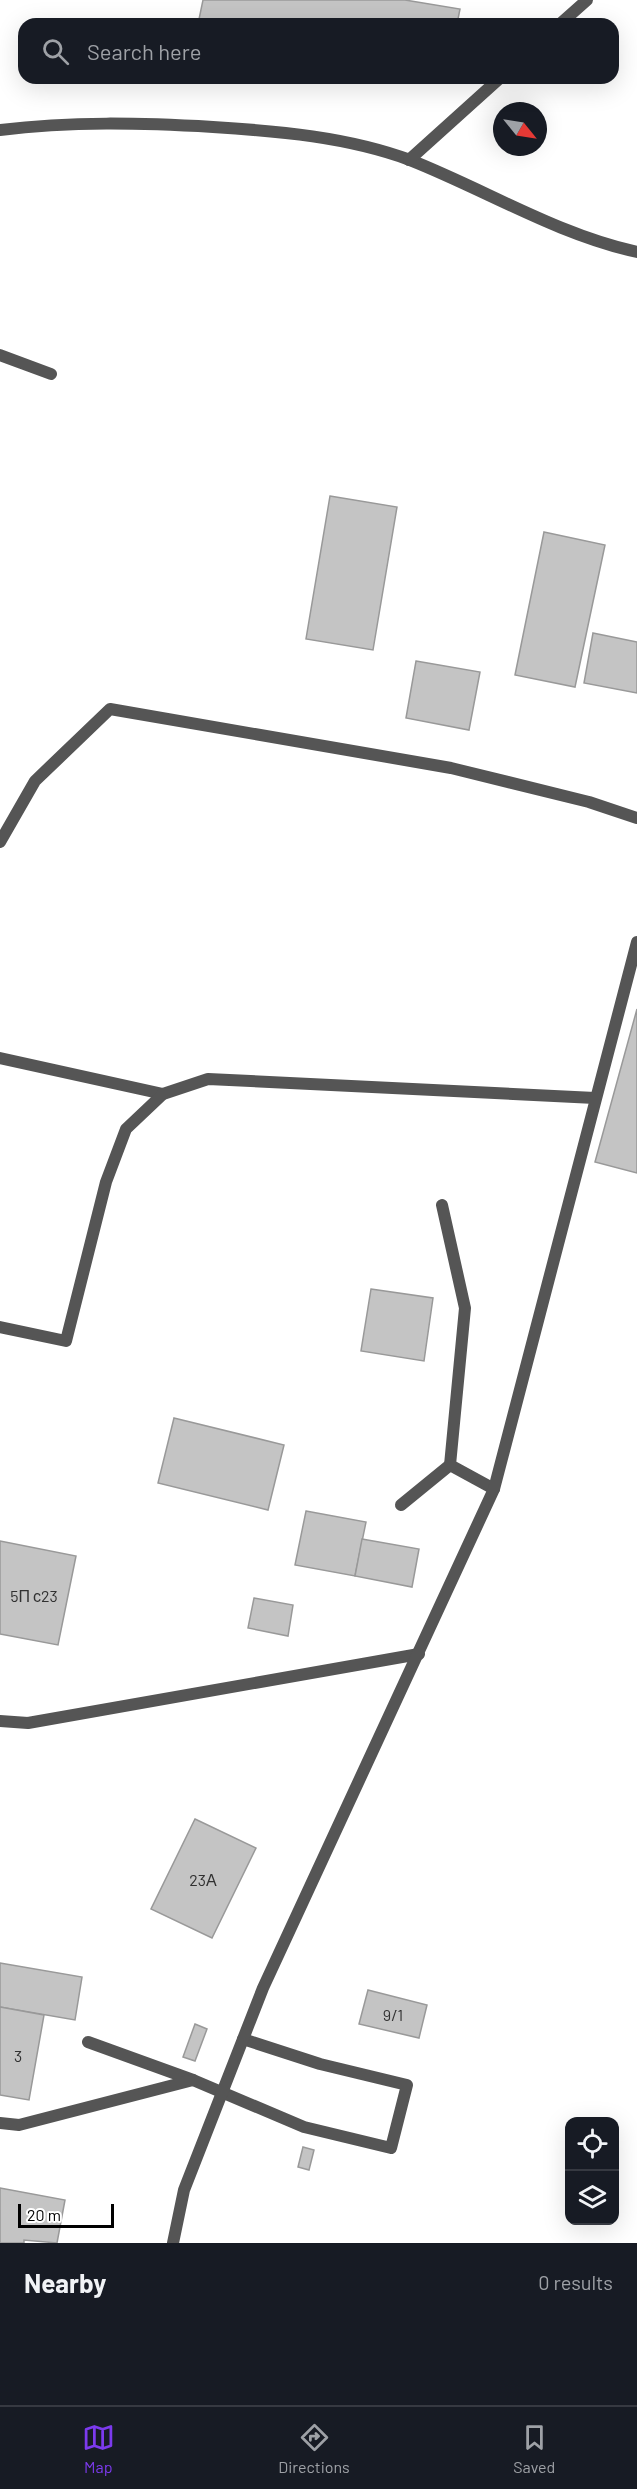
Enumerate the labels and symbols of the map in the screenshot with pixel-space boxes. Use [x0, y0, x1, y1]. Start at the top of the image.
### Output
north arrow [493, 102, 547, 156]
house number: 5П с23 [10, 1586, 58, 1605]
house number: 23А [189, 1870, 217, 1889]
house number: 9/1 [383, 2005, 403, 2024]
house number: 3 [14, 2046, 22, 2065]
scale bar [18, 2201, 114, 2228]

